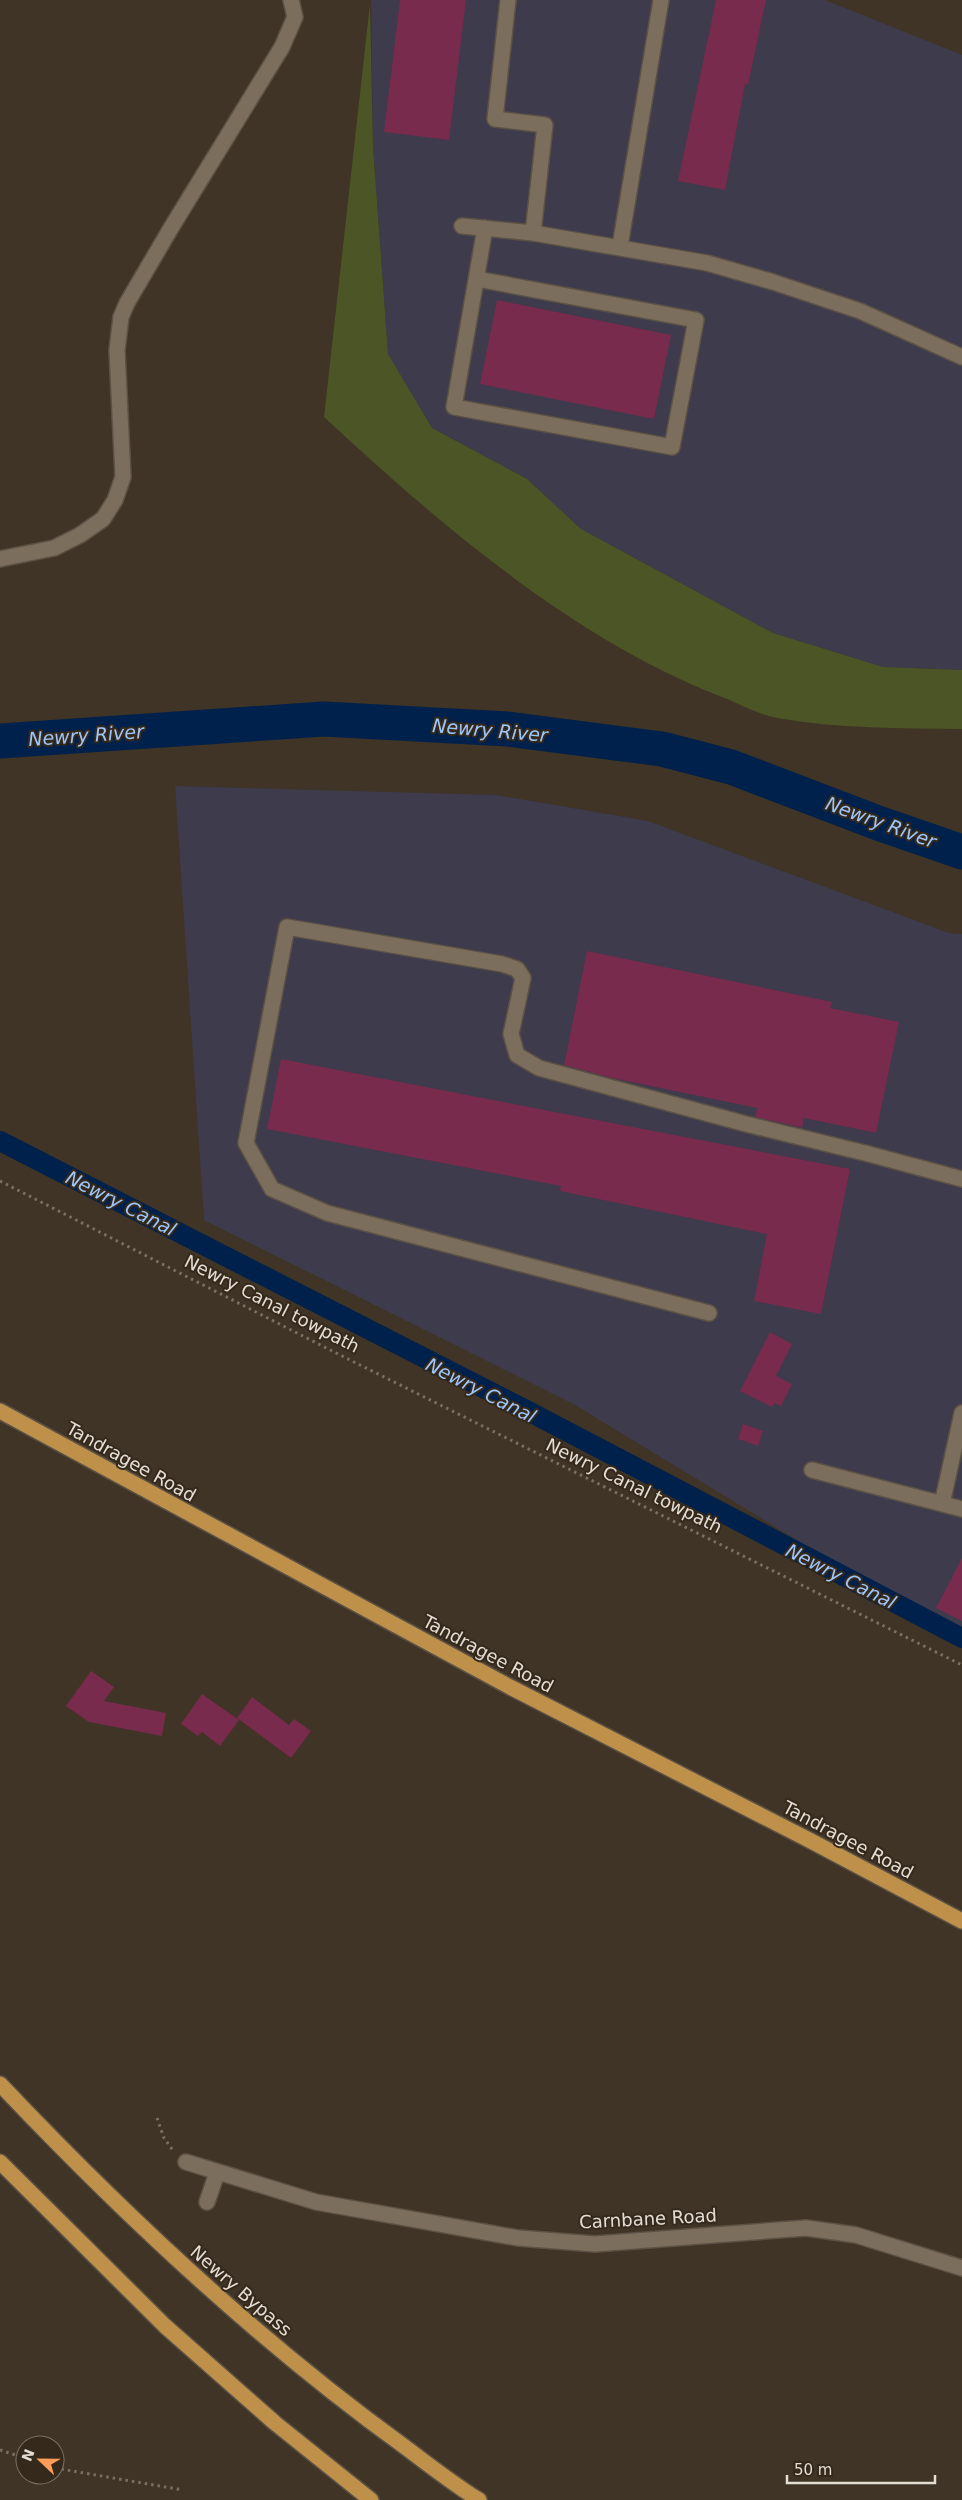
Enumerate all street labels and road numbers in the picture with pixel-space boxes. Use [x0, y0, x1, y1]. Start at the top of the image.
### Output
street label: Newry Canal towpath [181, 1250, 363, 1357]
street label: Tandragee Road [62, 1417, 200, 1506]
street label: Newry Canal towpath [543, 1434, 726, 1537]
street label: Tandragee Road [419, 1610, 557, 1697]
street label: Tandragee Road [779, 1796, 917, 1883]
street label: Carnbane Road [579, 2204, 717, 2233]
street label: Newry Bypass [186, 2241, 296, 2340]

